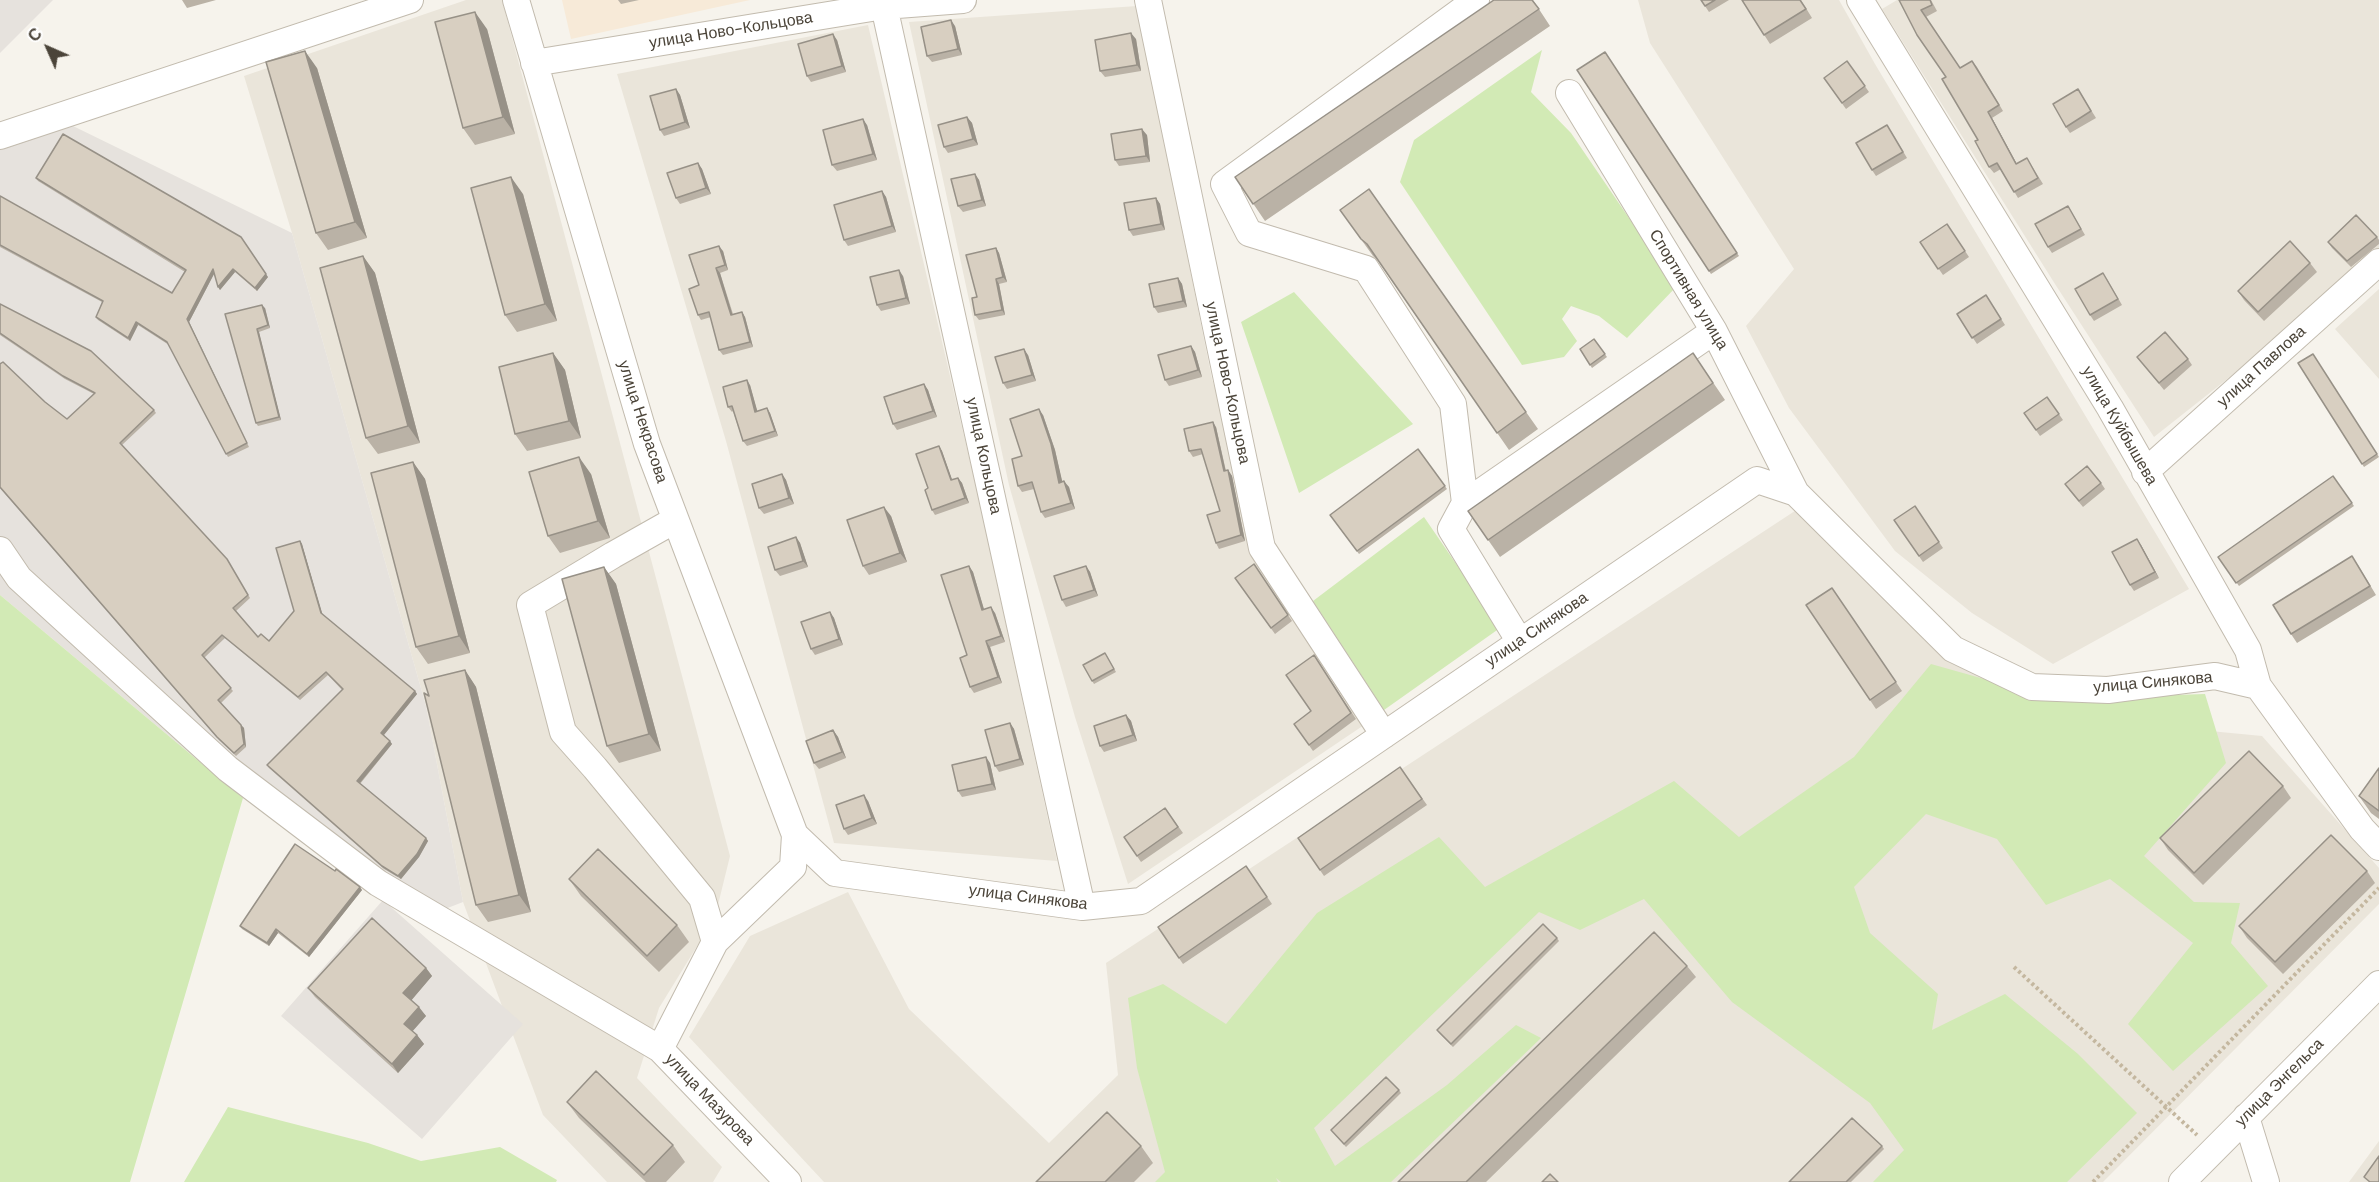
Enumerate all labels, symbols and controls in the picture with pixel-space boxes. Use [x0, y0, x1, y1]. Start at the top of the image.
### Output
street label: улица Ново-Кольцова [648, 9, 814, 53]
north arrow [18, 18, 78, 78]
text: С [23, 23, 46, 46]
street label: Спортивная улица [1644, 226, 1732, 354]
street label: улица Ново-Кольцова [1200, 300, 1254, 466]
street label: улица Павлова [2214, 322, 2310, 412]
street label: улица Некрасова [613, 358, 671, 486]
street label: улица Куйбышева [2077, 363, 2161, 489]
street label: улица Кольцова [961, 396, 1005, 516]
street label: улица Синякова [1482, 589, 1592, 671]
street label: улица Синякова [2093, 668, 2213, 698]
street label: улица Синякова [968, 881, 1088, 915]
street label: улица Энгельса [2232, 1035, 2328, 1131]
street label: улица Мазурова [660, 1050, 758, 1150]

